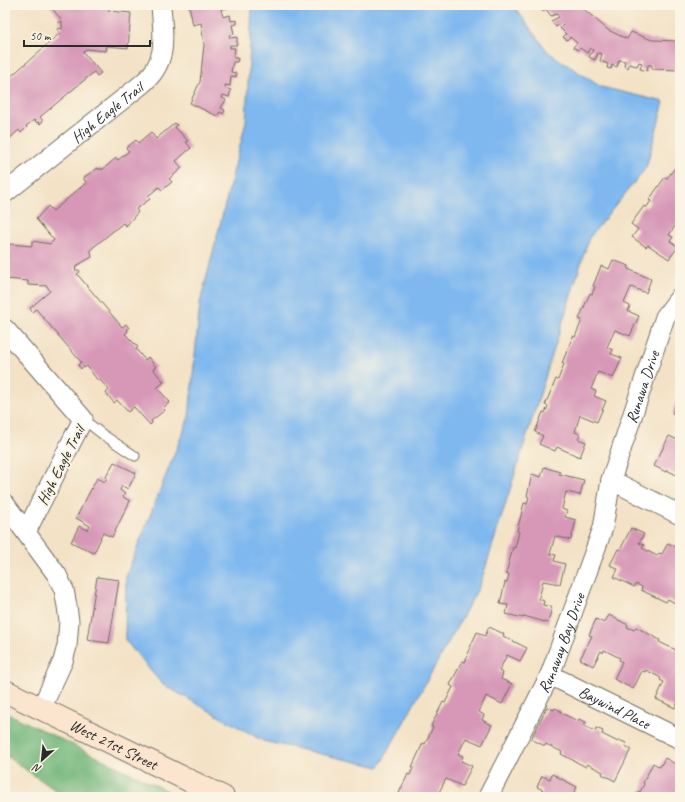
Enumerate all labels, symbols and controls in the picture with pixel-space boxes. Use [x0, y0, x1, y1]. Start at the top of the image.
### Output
scale bar [24, 22, 150, 48]
text: 50 m [30, 28, 52, 44]
street label: High Eagle Trail [67, 76, 150, 148]
street label: Runawa Drive [622, 347, 665, 426]
street label: High Eagle Trail [32, 420, 91, 508]
street label: Runaway Bay Drive [534, 589, 590, 696]
street label: Baywind Place [575, 682, 655, 734]
street label: West 21st Street [66, 715, 162, 775]
north arrow [22, 740, 62, 780]
text: N [29, 760, 44, 777]

